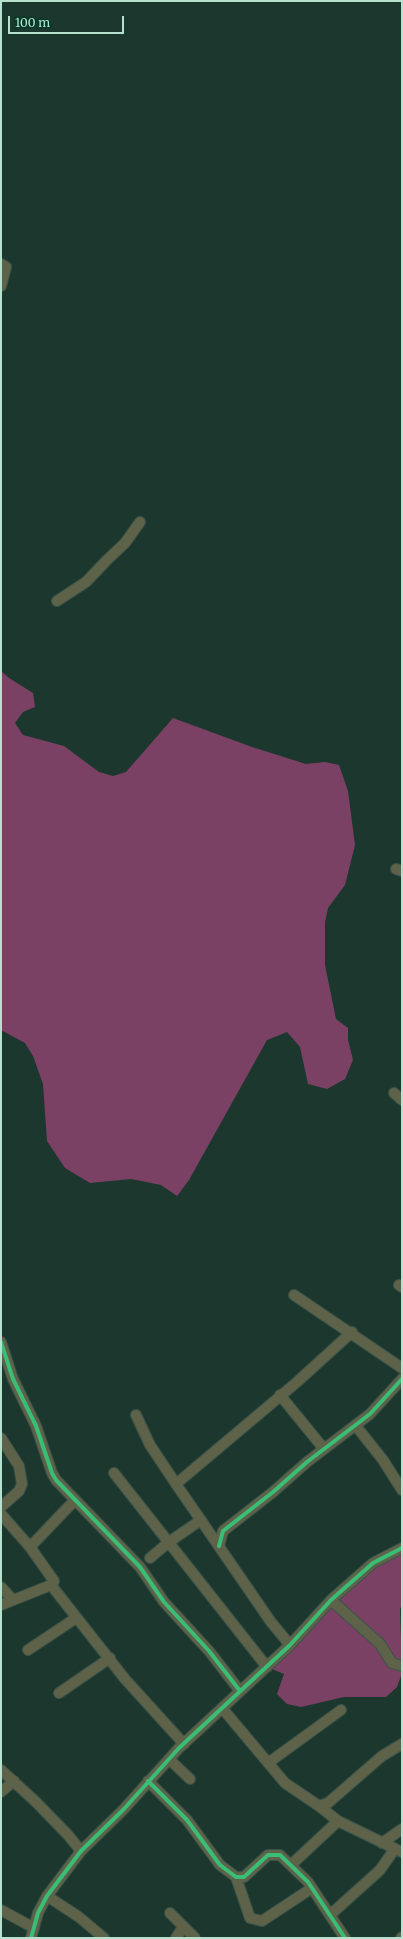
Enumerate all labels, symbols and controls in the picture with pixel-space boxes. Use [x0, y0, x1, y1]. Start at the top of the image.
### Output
scale bar [10, 8, 126, 34]
text: 100 m [15, 15, 50, 30]

